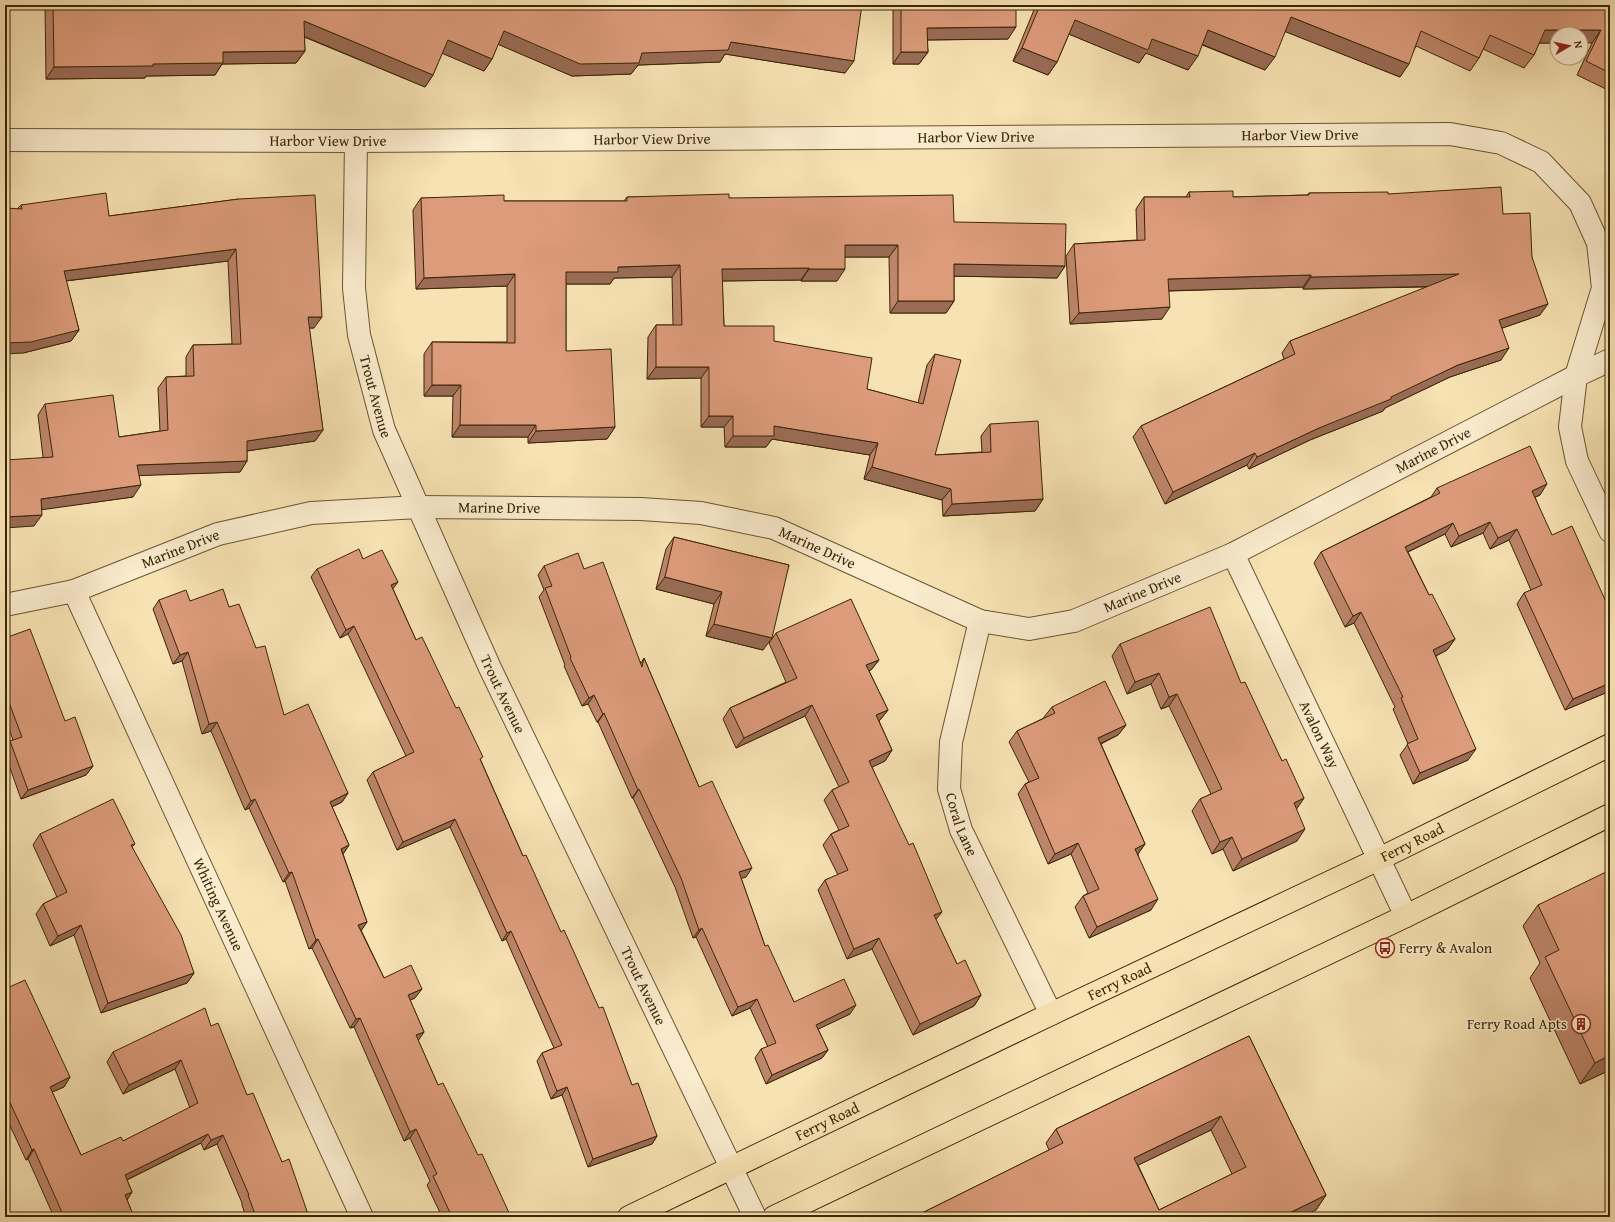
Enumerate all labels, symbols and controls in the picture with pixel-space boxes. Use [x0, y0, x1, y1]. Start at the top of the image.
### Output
north arrow [1549, 26, 1589, 66]
text: N [1570, 40, 1587, 50]
street label: Harbor View Drive [1241, 124, 1359, 145]
street label: Harbor View Drive [917, 126, 1035, 147]
street label: Harbor View Drive [593, 128, 711, 149]
street label: Harbor View Drive [270, 130, 387, 151]
street label: Trout Avenue [355, 353, 397, 441]
street label: Marine Drive [1392, 421, 1474, 478]
street label: Marine Drive [458, 496, 540, 518]
street label: Marine Drive [776, 521, 859, 574]
street label: Marine Drive [138, 523, 222, 573]
street label: Marine Drive [1100, 566, 1184, 617]
street label: Trout Avenue [475, 651, 531, 737]
street label: Avalon Way [1294, 697, 1345, 772]
street label: Coral Lane [941, 790, 983, 860]
street label: Ferry Road [1377, 818, 1447, 867]
street label: Whiting Avenue [188, 854, 249, 954]
bus stop icon: Ferry & Avalon [1374, 937, 1396, 959]
place label: Ferry & Avalon [1399, 937, 1493, 958]
street label: Trout Avenue [616, 943, 672, 1028]
street label: Ferry Road [1084, 957, 1155, 1005]
place label: Ferry Road Apts [1467, 1013, 1567, 1034]
building icon: Ferry Road Apts [1570, 1013, 1592, 1035]
street label: Ferry Road [792, 1097, 862, 1145]

